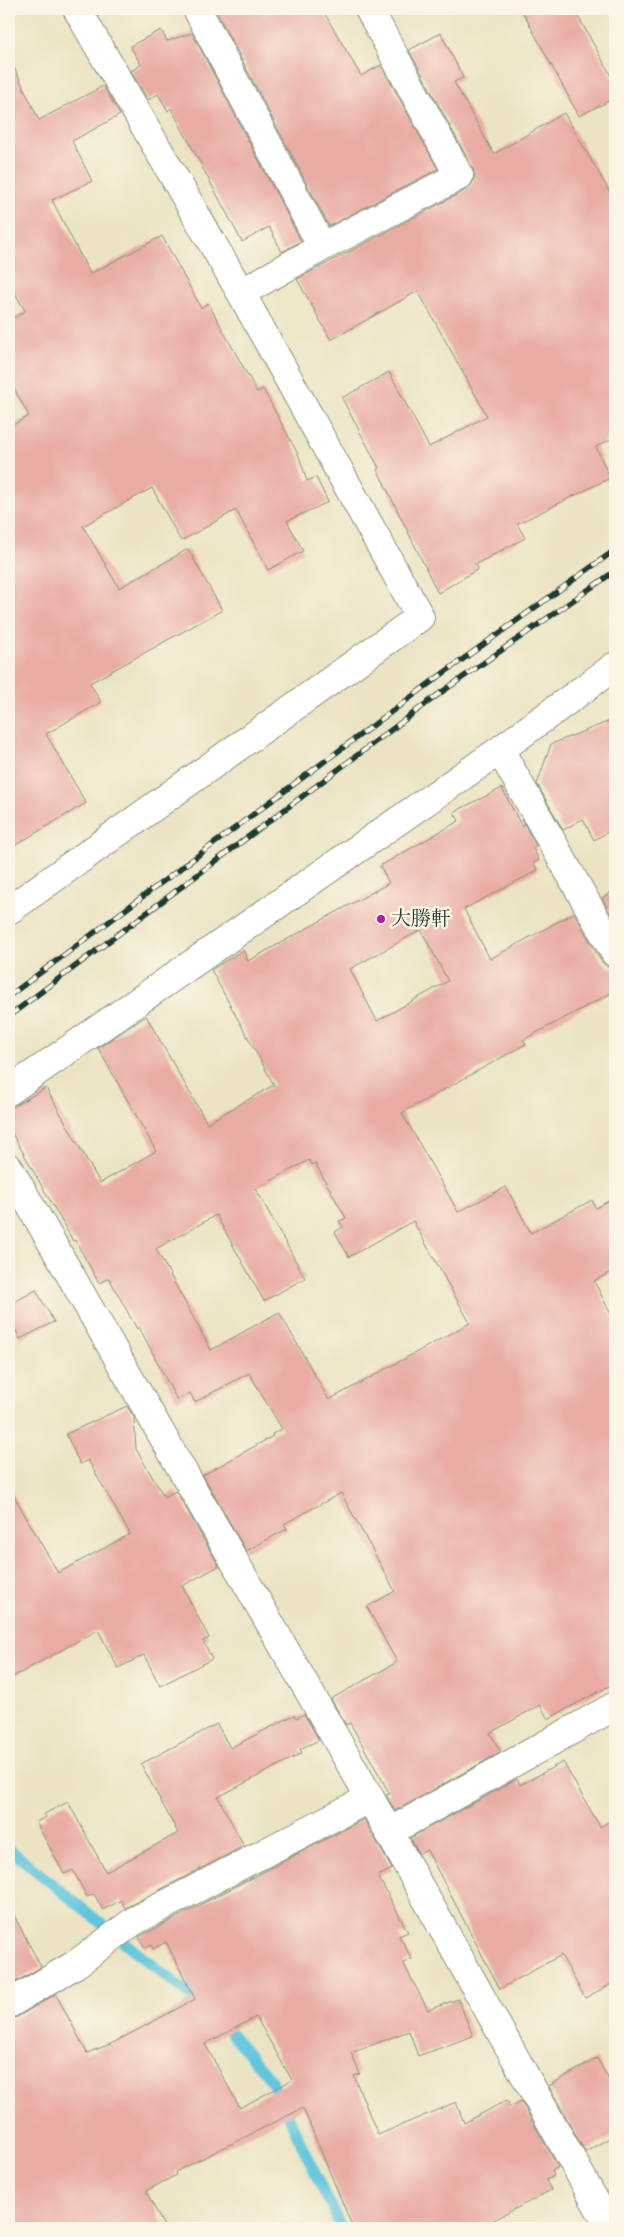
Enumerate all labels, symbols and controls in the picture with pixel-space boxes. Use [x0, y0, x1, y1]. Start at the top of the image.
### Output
place label: 大勝軒 [391, 907, 451, 932]
marker: 大勝軒 [375, 913, 387, 925]

